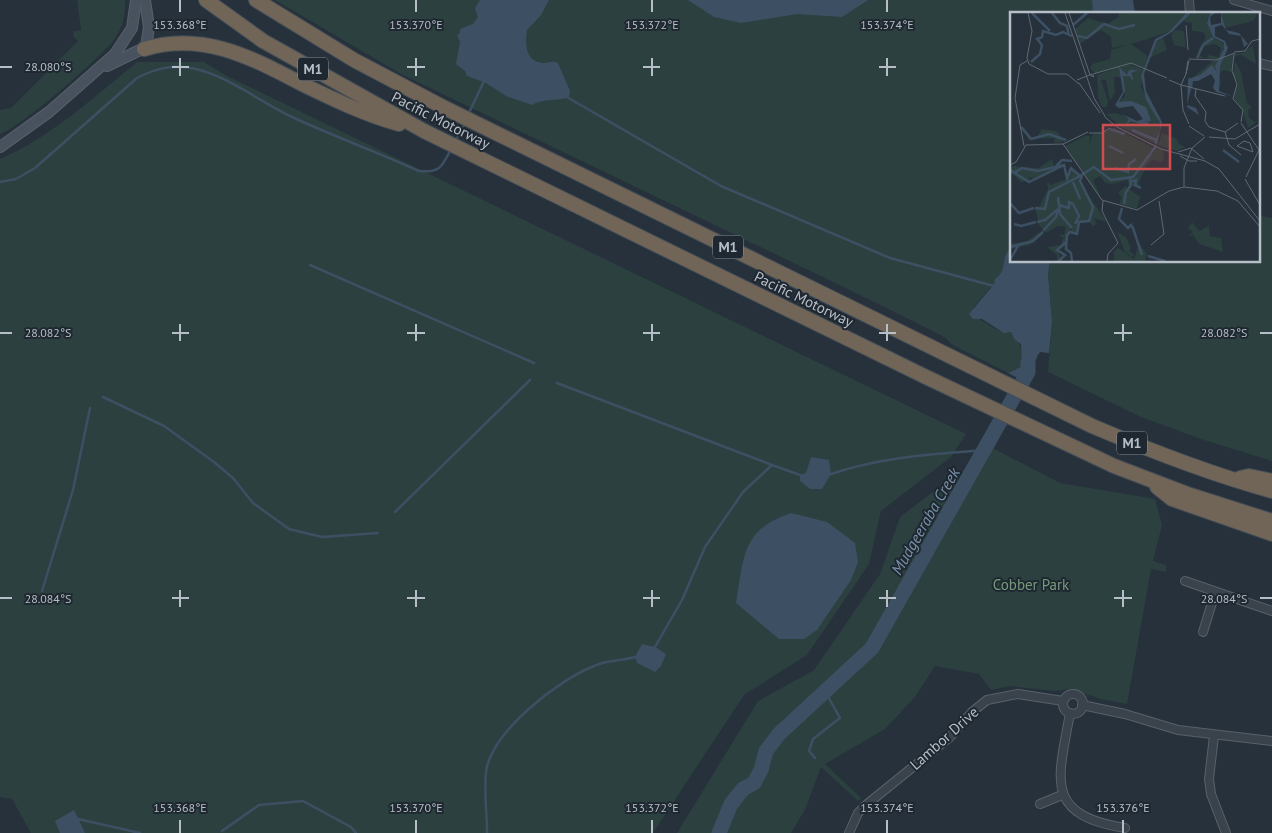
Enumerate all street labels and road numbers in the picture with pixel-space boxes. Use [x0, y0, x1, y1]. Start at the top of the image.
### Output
road number: M1 [298, 58, 328, 80]
street label: Pacific Motorway [389, 87, 493, 153]
road number: M1 [713, 236, 743, 258]
street label: Pacific Motorway [751, 267, 857, 331]
road number: M1 [1117, 432, 1147, 454]
street label: Lambor Drive [906, 702, 982, 774]

